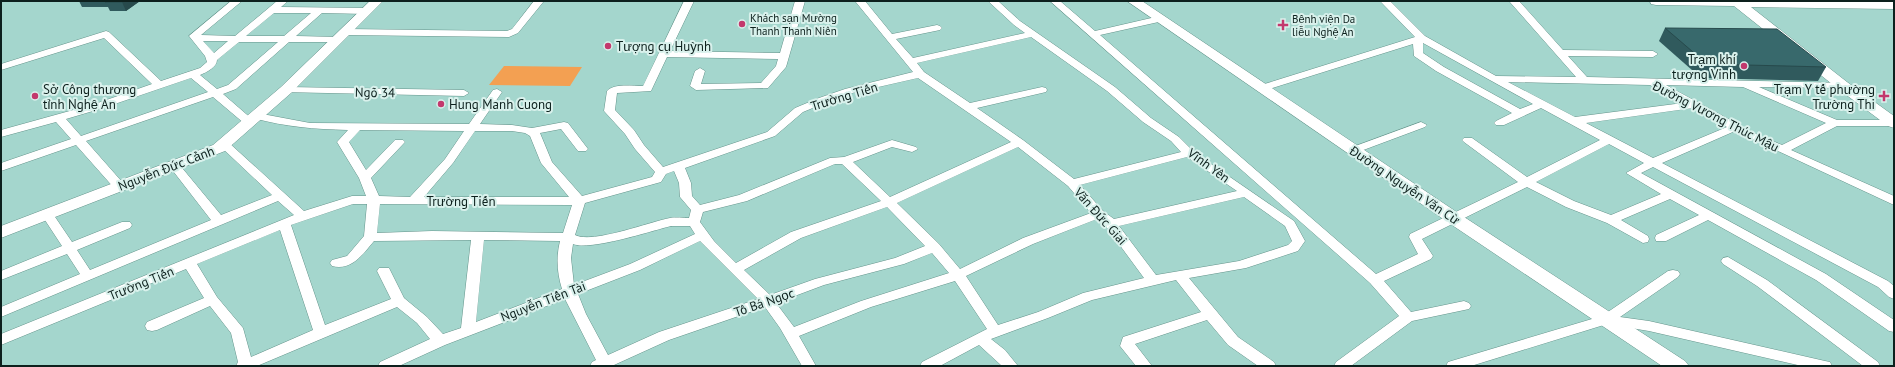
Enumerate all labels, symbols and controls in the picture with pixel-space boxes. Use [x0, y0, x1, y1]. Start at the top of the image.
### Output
place label: Khách sạn Mường Thanh Thanh Niên [750, 11, 837, 38]
place label: Bệnh viện Da liễu Nghệ An [1292, 12, 1355, 39]
marker: Khách sạn Mường Thanh Thanh Niên [737, 19, 747, 29]
marker: Bệnh viện Da liễu Nghệ An [1277, 19, 1289, 31]
place label: Tượng cụ Huỳnh [616, 38, 711, 55]
marker: Tượng cụ Huỳnh [603, 41, 613, 51]
place label: Trạm khí tượng Vinh [1672, 51, 1737, 83]
marker: Trạm khí tượng Vinh [1739, 61, 1749, 71]
street label: Đường Vương Thúc Mậu [1649, 77, 1782, 156]
street label: Trường Tiến [809, 78, 880, 115]
place label: Sở Công thương tỉnh Nghệ An [43, 81, 136, 113]
place label: Trạm Y tế phường Trường Thi [1774, 81, 1875, 113]
street label: Ngõ 34 [355, 84, 395, 101]
marker: Trạm Y tế phường Trường Thi [1878, 90, 1890, 102]
marker: Sở Công thương tỉnh Nghệ An [30, 91, 40, 101]
place label: Hung Manh Cuong [449, 96, 552, 113]
marker: Hung Manh Cuong [436, 99, 446, 109]
street label: Nguyễn Đức Cảnh [116, 142, 217, 195]
street label: Đường Nguyễn Văn Cừ [1345, 142, 1463, 229]
street label: Vĩnh Yên [1183, 144, 1233, 186]
street label: Văn Đức Giai [1070, 183, 1131, 249]
street label: Trường Tiến [426, 193, 496, 210]
street label: Trường Tiến [106, 263, 176, 304]
street label: Nguyễn Tiến Tài [498, 277, 588, 326]
street label: Tô Bá Ngọc [732, 284, 797, 321]

